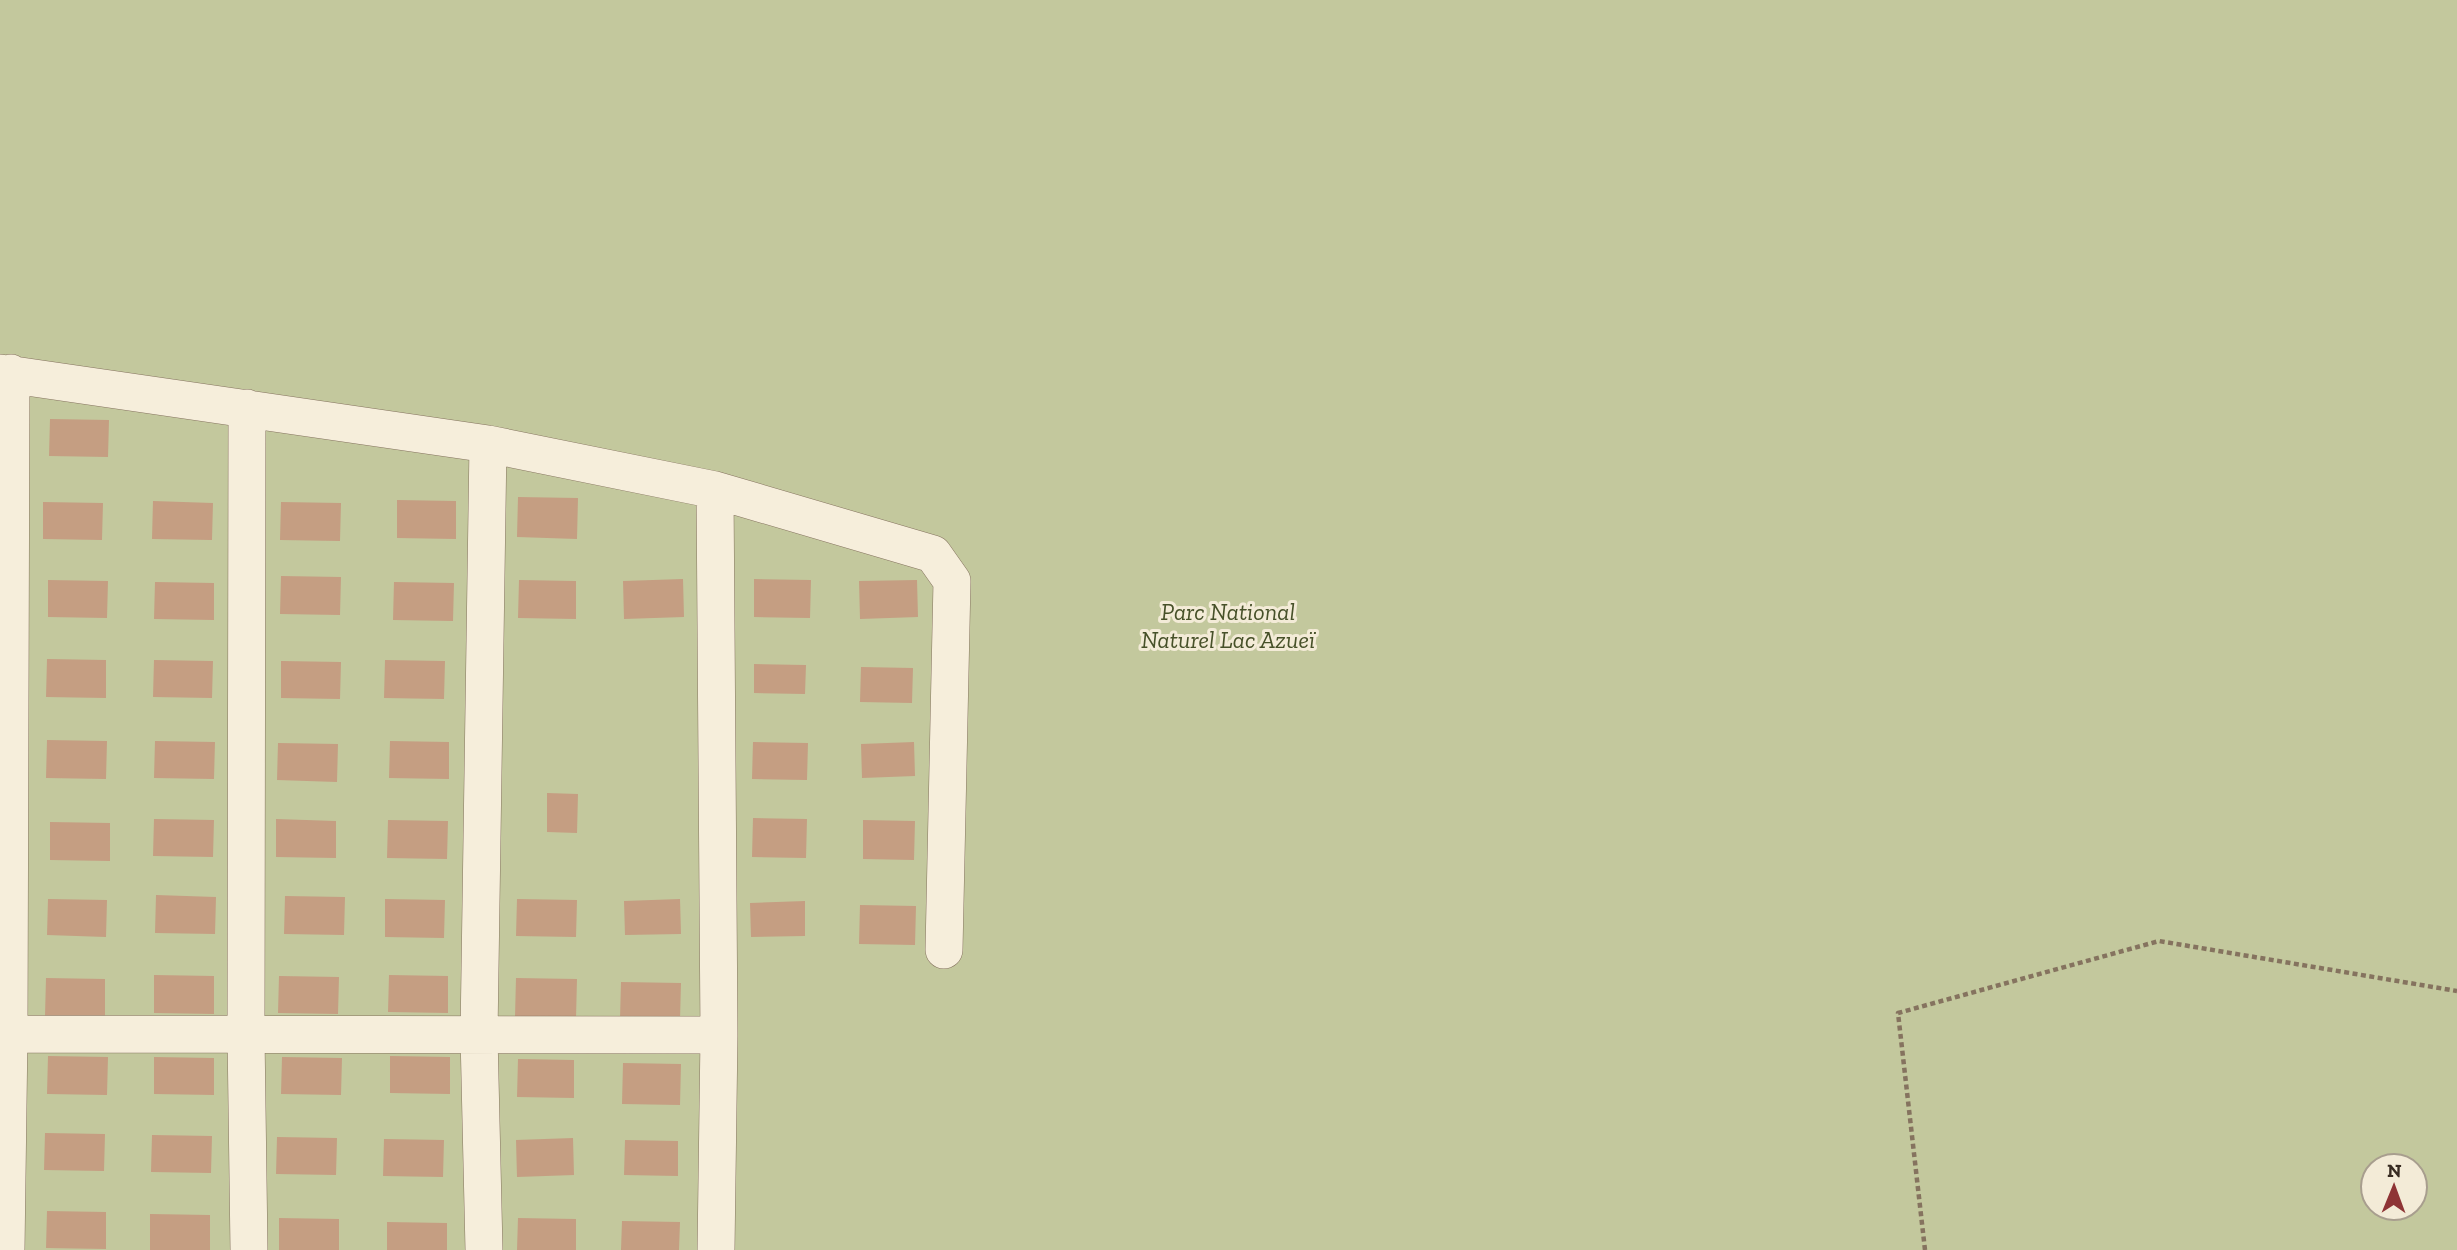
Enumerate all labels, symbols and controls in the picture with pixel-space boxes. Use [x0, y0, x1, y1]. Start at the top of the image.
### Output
park label: Parc National Naturel Lac Azueï [1141, 597, 1316, 654]
north arrow [2359, 1152, 2429, 1222]
text: N [2387, 1159, 2402, 1182]

